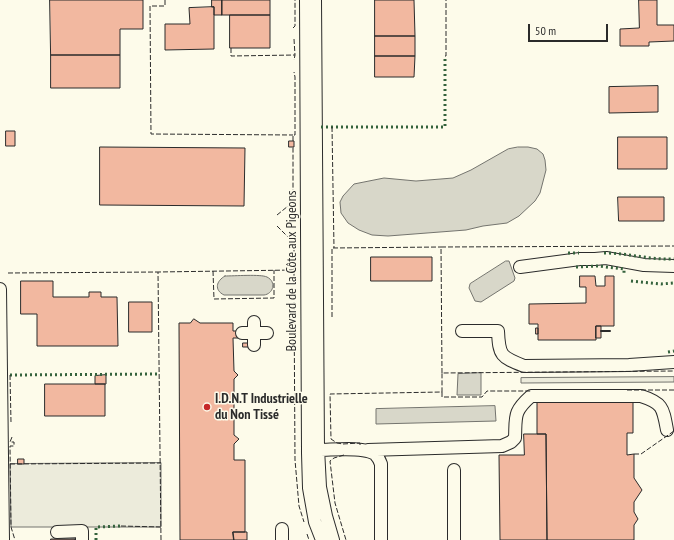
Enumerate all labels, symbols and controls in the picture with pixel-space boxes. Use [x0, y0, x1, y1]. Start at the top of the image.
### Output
scale bar [530, 16, 610, 42]
text: 50 m [535, 23, 556, 38]
street label: Boulevard de la Côte aux Pigeons [284, 190, 300, 352]
place label: I.D.N.T Industrielle du Non Tissé [215, 391, 308, 424]
marker: I.D.N.T Industrielle du Non Tissé [202, 402, 212, 412]

